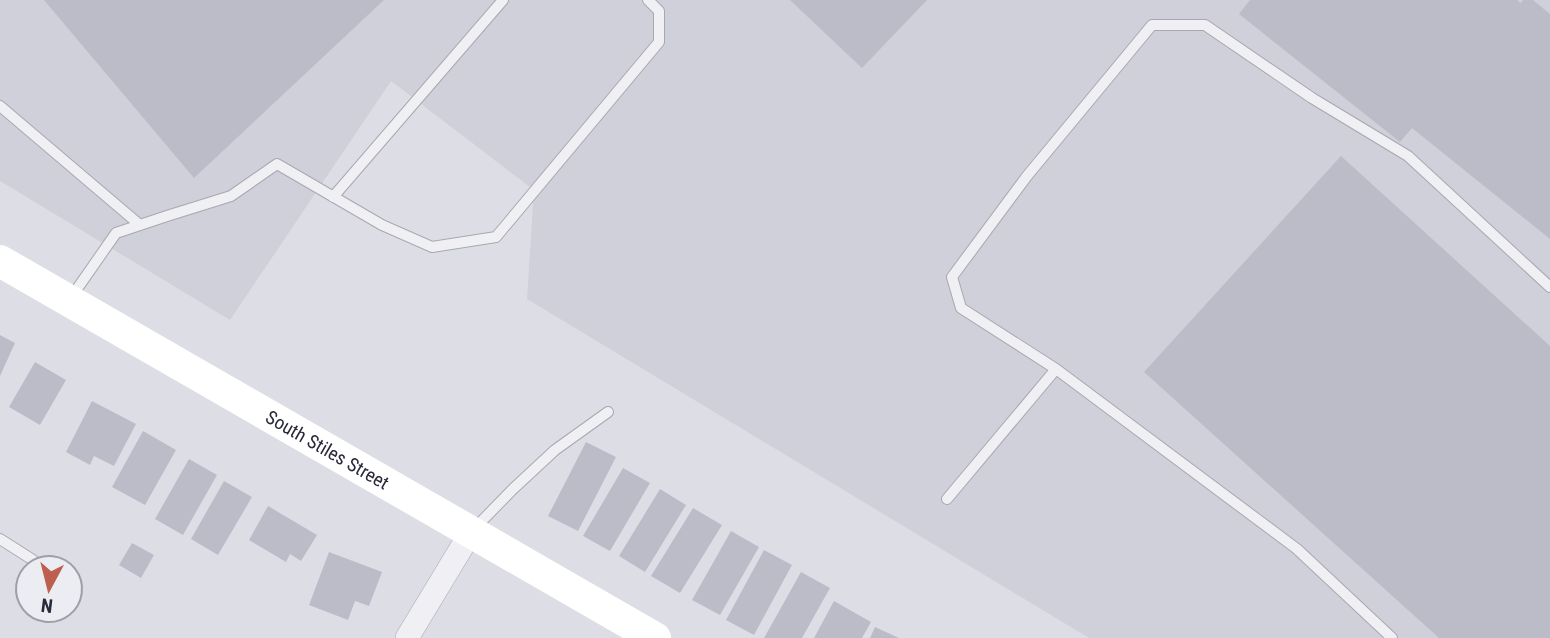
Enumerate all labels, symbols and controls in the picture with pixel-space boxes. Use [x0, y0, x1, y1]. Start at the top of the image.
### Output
street label: South Stiles Street [262, 405, 393, 494]
north arrow [14, 554, 84, 624]
text: N [40, 593, 54, 618]

